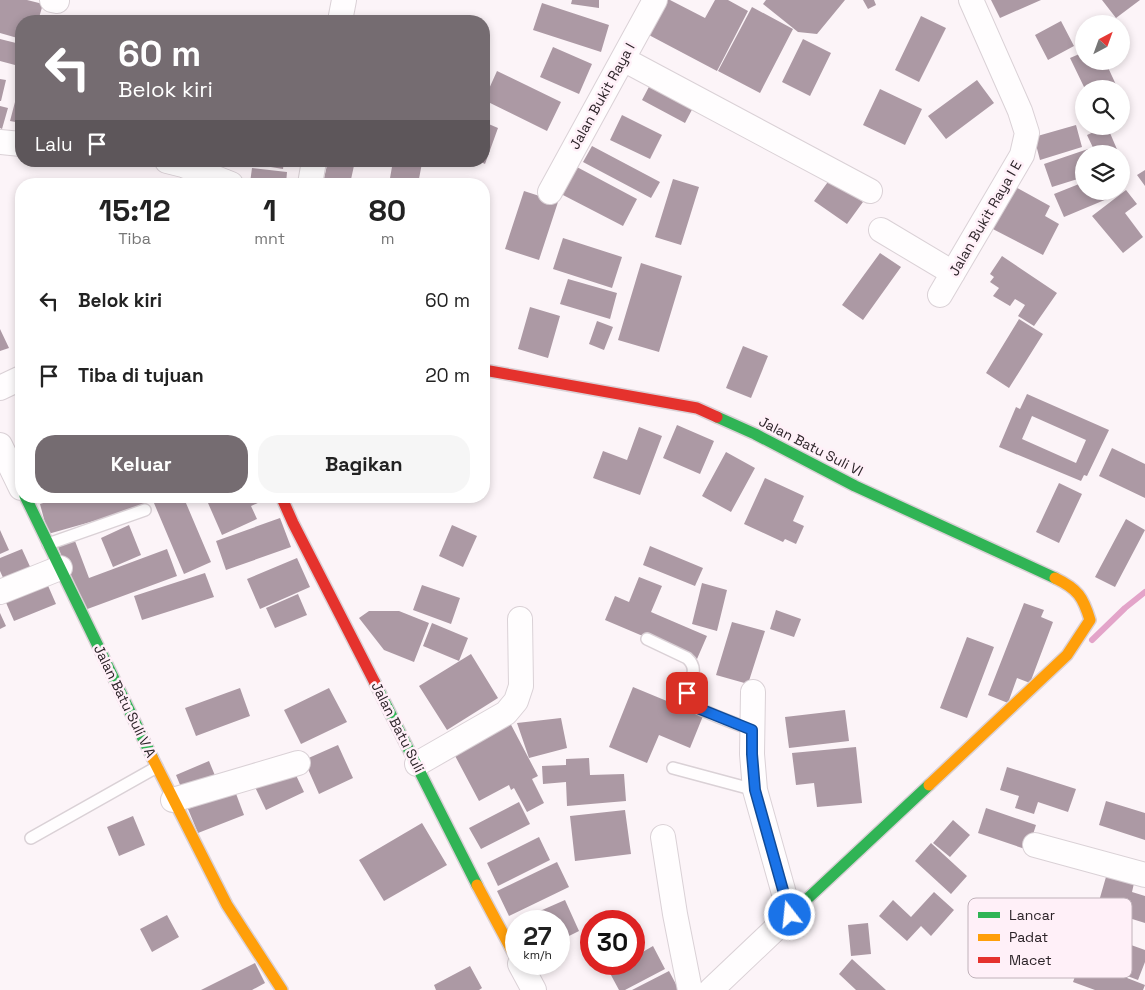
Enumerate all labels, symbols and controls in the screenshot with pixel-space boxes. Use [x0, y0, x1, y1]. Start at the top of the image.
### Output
north arrow [1075, 15, 1130, 70]
map controls [1075, 15, 1130, 200]
text: 60 m [118, 32, 201, 76]
icon: left [35, 35, 100, 100]
street label: Jalan Bukit Raya I [565, 40, 639, 152]
text: Belok kiri [118, 75, 213, 103]
button: search [1075, 80, 1130, 135]
icon: arrive [83, 130, 111, 158]
text: Lalu [35, 132, 73, 157]
button: layers [1075, 145, 1130, 200]
street label: Jalan Bukit Raya I E [945, 157, 1025, 279]
text: 15:12 [99, 191, 171, 230]
text: 1 [263, 191, 277, 230]
text: 80 [369, 191, 406, 230]
text: Tiba [118, 228, 151, 249]
text: mnt [254, 228, 285, 249]
text: m [381, 228, 394, 249]
icon: left [35, 287, 63, 315]
text: Belok kiri [78, 288, 162, 313]
text: 60 m [425, 288, 470, 313]
icon: arrive [35, 362, 63, 390]
text: Tiba di tujuan [78, 363, 204, 388]
text: 20 m [425, 363, 470, 388]
street label: Jalan Batu Suli VI [756, 412, 866, 480]
button: Keluar [35, 435, 248, 493]
button: Bagikan [258, 435, 470, 493]
street label: Jalan Batu Suli V A [90, 642, 160, 760]
pin [666, 672, 708, 714]
street label: Jalan Batu Suli [367, 679, 429, 775]
icon: arrive [673, 679, 701, 707]
position arrow [763, 888, 815, 940]
legend [968, 898, 1132, 978]
text: Lancar [1009, 906, 1055, 924]
speed limit sign: 30 [580, 910, 645, 975]
text: 27 [523, 920, 552, 952]
text: Padat [1009, 928, 1048, 946]
text: km/h [523, 947, 552, 963]
text: Macet [1009, 951, 1052, 969]

